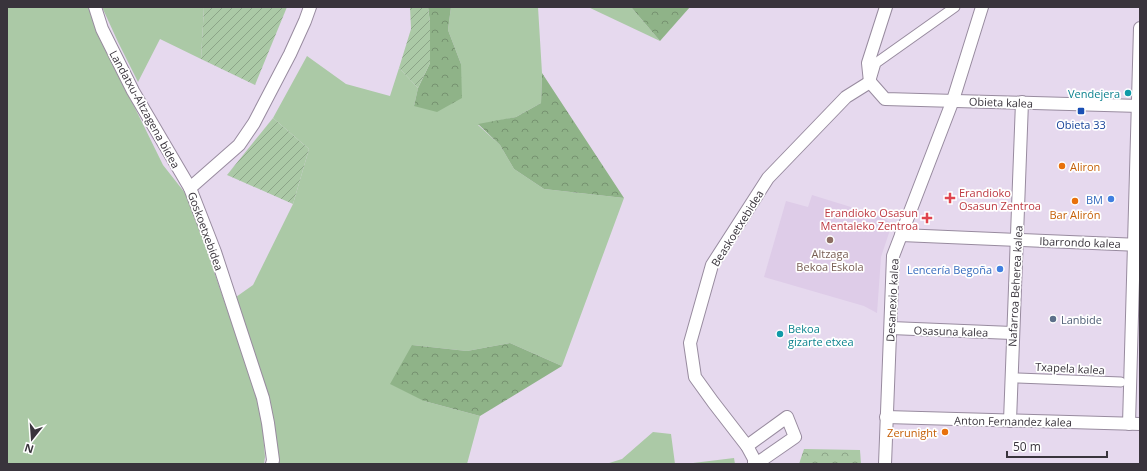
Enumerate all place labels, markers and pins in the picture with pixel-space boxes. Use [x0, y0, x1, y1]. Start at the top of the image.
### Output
place label: Vendejera [1068, 86, 1120, 101]
marker: Vendejera [1123, 88, 1133, 98]
marker: Obieta 33 [1076, 106, 1086, 116]
place label: Obieta 33 [1056, 117, 1106, 132]
place label: Aliron [1070, 159, 1100, 174]
marker: Aliron [1057, 161, 1067, 171]
place label: Erandioko Osasun Zentroa [959, 185, 1041, 213]
marker: Erandioko Osasun Zentroa [944, 192, 956, 204]
place label: BM [1086, 192, 1103, 207]
marker: BM [1106, 194, 1116, 204]
marker: Bar Alirón [1070, 196, 1080, 206]
place label: Erandioko Osasun Mentaleko Zentroa [821, 205, 918, 233]
place label: Bar Alirón [1050, 207, 1100, 222]
marker: Erandioko Osasun Mentaleko Zentroa [921, 212, 933, 224]
marker: Altzaga Bekoa Eskola [825, 235, 835, 245]
place label: Altzaga Bekoa Eskola [796, 246, 864, 274]
place label: Lencería Begoña [907, 262, 992, 277]
marker: Lencería Begoña [995, 264, 1005, 274]
place label: Lanbide [1061, 312, 1102, 327]
marker: Lanbide [1048, 314, 1058, 324]
place label: Bekoa gizarte etxea [788, 321, 854, 349]
marker: Bekoa gizarte etxea [775, 329, 785, 339]
place label: Zerunight [887, 425, 937, 440]
marker: Zerunight [940, 427, 950, 437]

